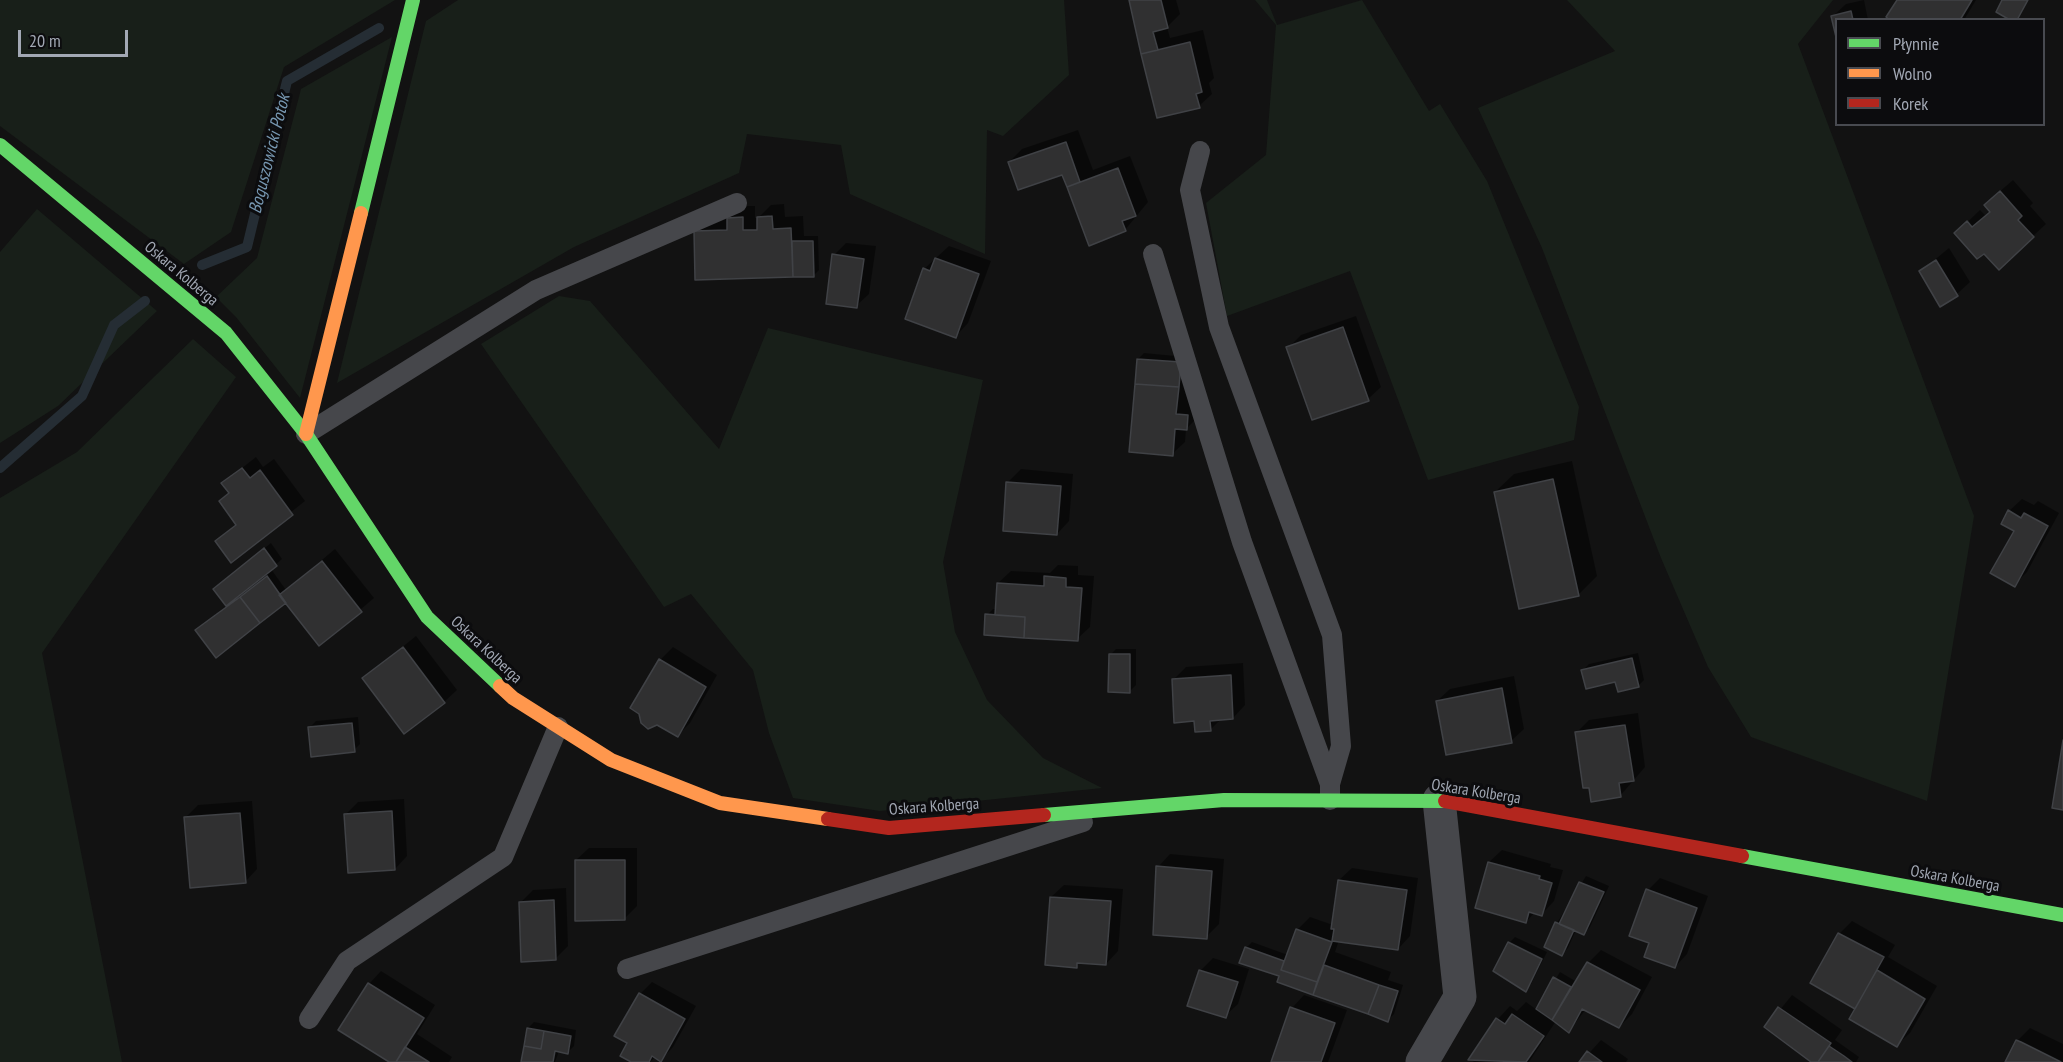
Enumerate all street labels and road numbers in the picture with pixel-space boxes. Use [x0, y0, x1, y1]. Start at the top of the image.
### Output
street label: Oskara Kolberga [140, 238, 222, 310]
street label: Oskara Kolberga [446, 612, 526, 688]
street label: Oskara Kolberga [1430, 775, 1522, 809]
street label: Oskara Kolberga [888, 794, 980, 820]
street label: Oskara Kolberga [1909, 862, 2001, 896]

